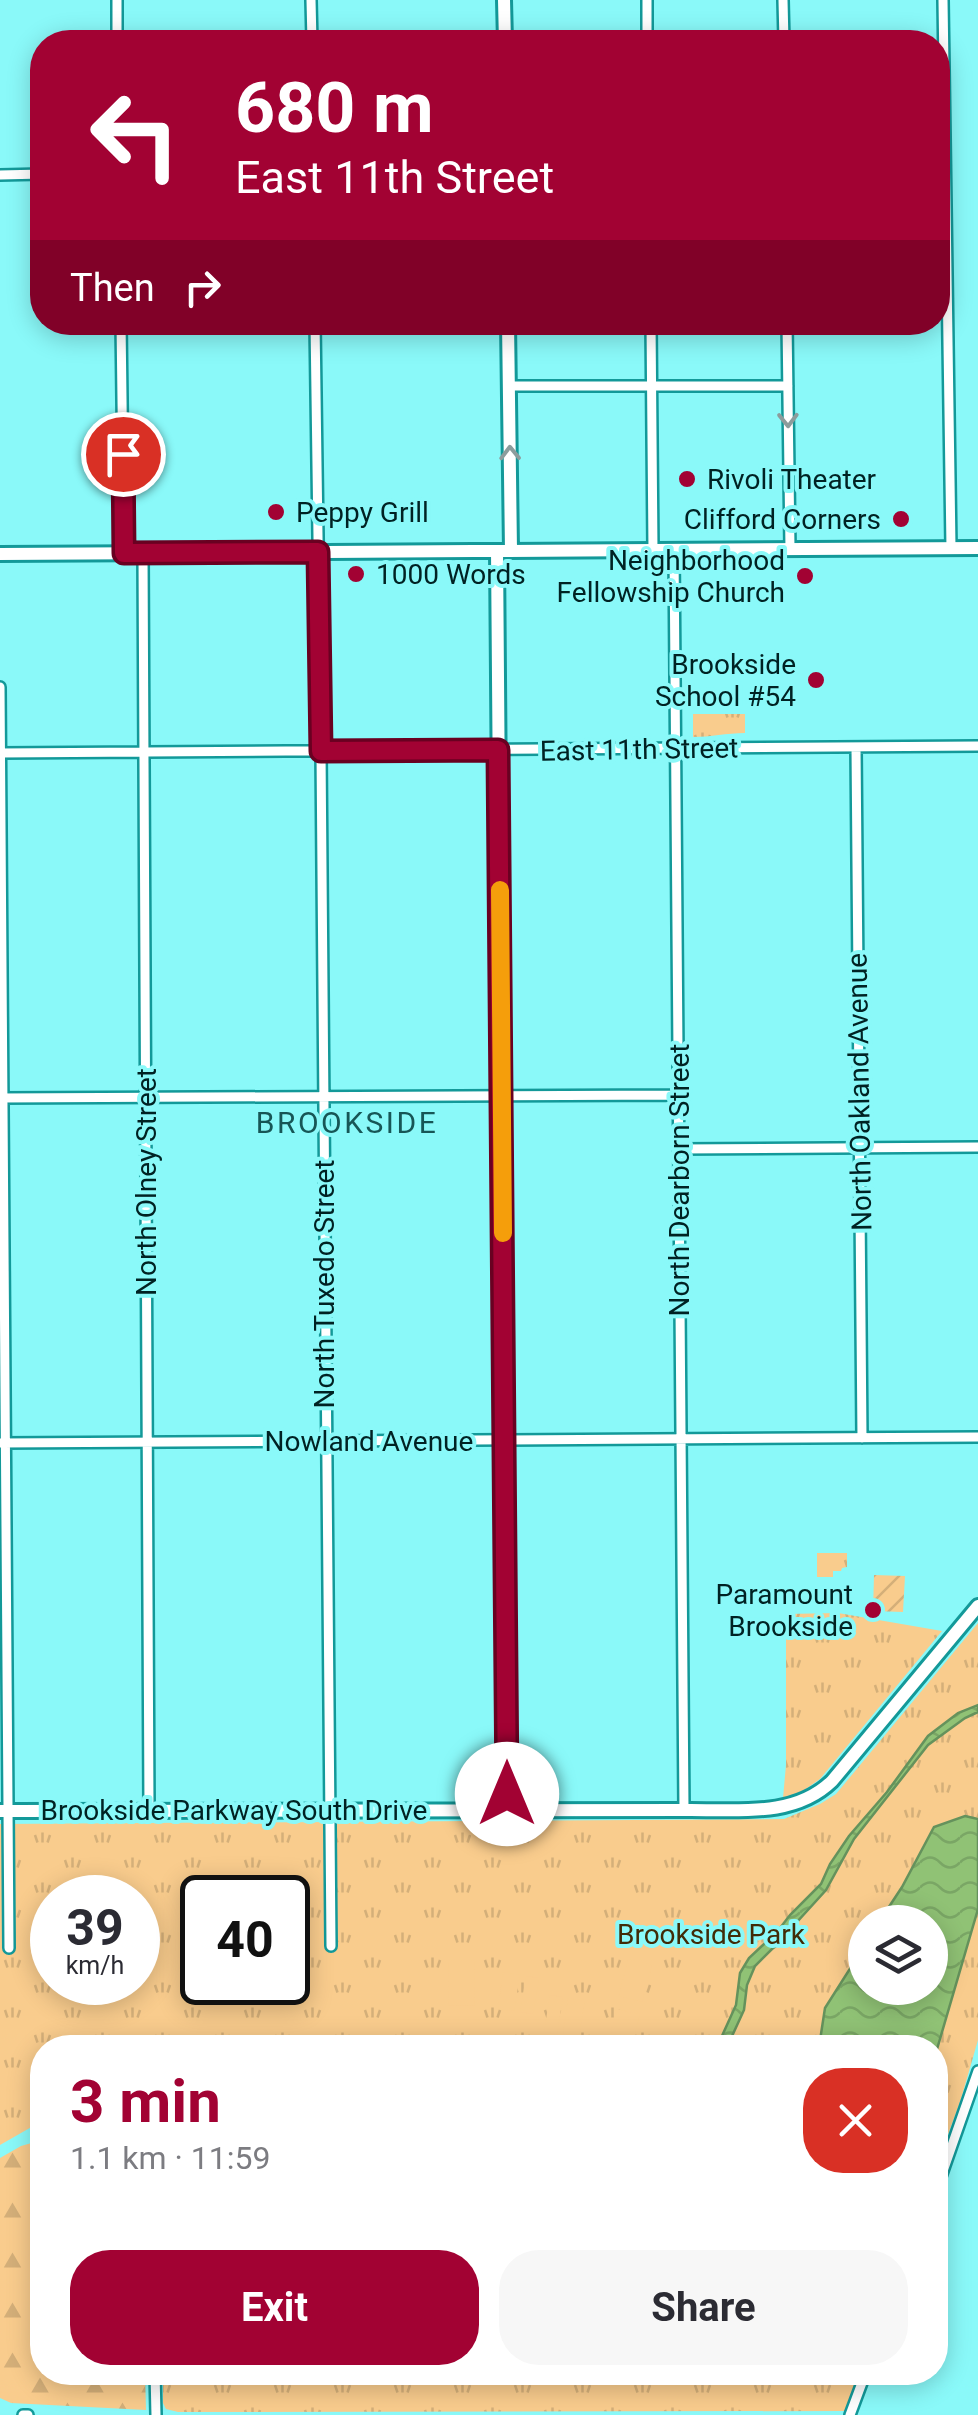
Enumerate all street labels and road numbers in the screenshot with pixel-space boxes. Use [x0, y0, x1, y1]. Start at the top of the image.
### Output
street label: East 11th Street [539, 731, 739, 768]
street label: North Oakland Avenue [841, 953, 878, 1231]
street label: North Dearborn Street [663, 1043, 696, 1317]
street label: North Olney Street [130, 1068, 163, 1296]
street label: North Tuxedo Street [308, 1160, 341, 1408]
street label: Nowland Avenue [265, 1425, 473, 1458]
street label: Brookside Parkway South Drive [41, 1794, 427, 1827]

